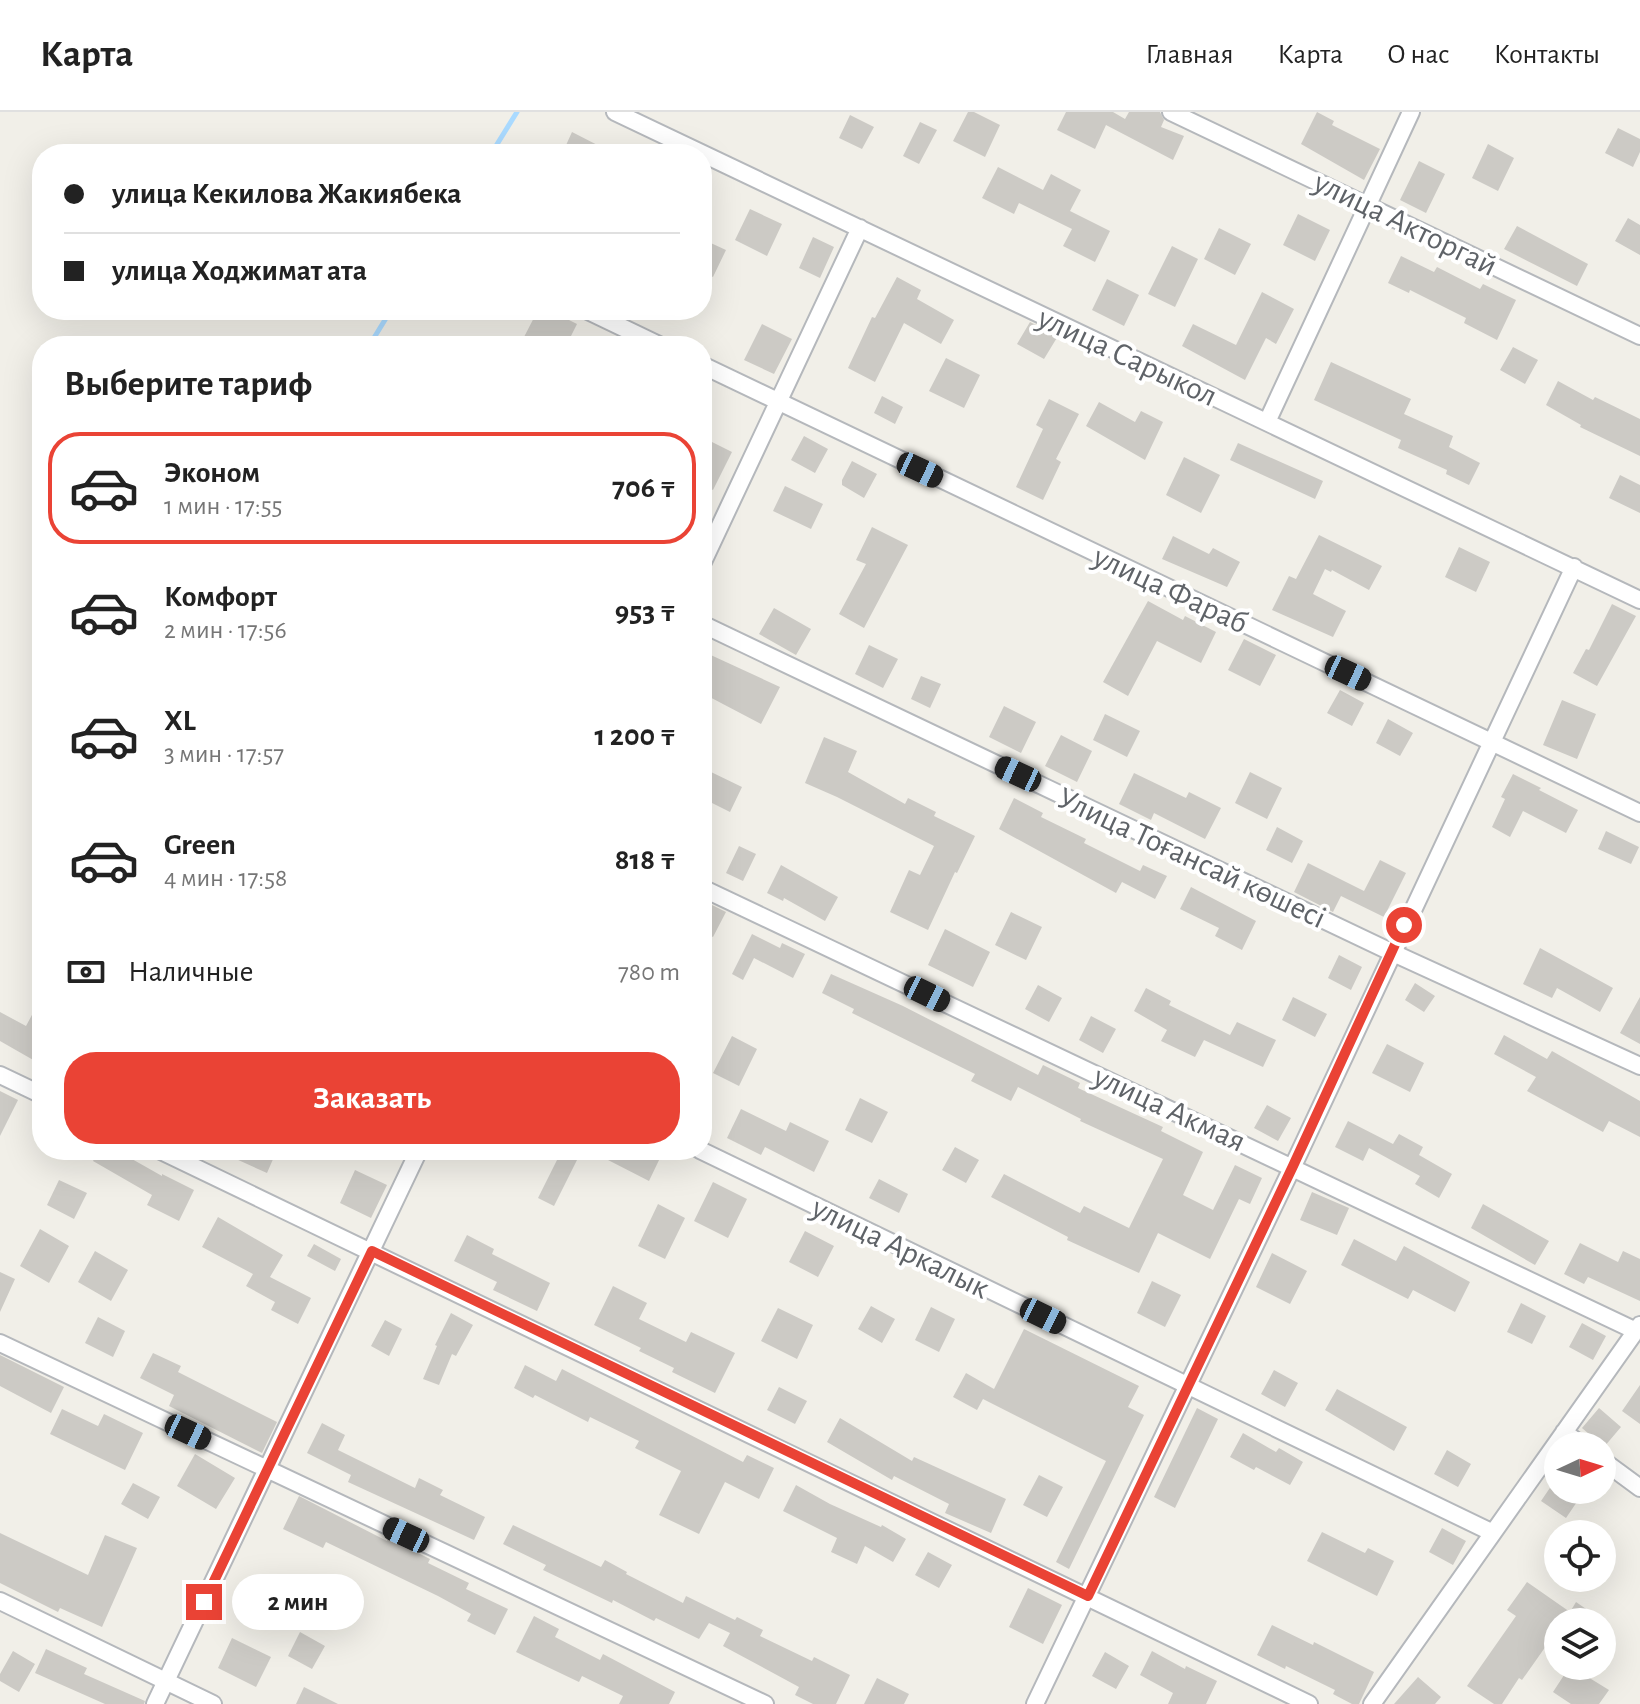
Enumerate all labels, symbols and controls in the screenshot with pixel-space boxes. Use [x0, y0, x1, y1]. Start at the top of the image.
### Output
text: Карта [40, 36, 133, 74]
text: Главная [1145, 41, 1233, 69]
text: Карта [1277, 41, 1343, 69]
text: О нас [1387, 41, 1450, 69]
text: Контакты [1494, 41, 1600, 69]
street label: улица Акторгай [1308, 165, 1502, 282]
text: улица Кекилова Жакиябека [112, 179, 462, 209]
text: улица Ходжимат ата [112, 256, 367, 286]
street label: улица Сарыкол [1032, 301, 1222, 412]
text: Выберите тариф [64, 366, 312, 402]
car [893, 449, 947, 491]
icon: car [68, 452, 140, 524]
text: Эконом [164, 458, 260, 488]
text: 706 ₸ [612, 473, 676, 503]
text: 1 мин · 17:55 [164, 493, 282, 519]
street label: улица Фараб [1088, 540, 1253, 640]
icon: car [68, 576, 140, 648]
text: Комфорт [164, 582, 277, 612]
text: 953 ₸ [615, 597, 676, 627]
text: 2 мин · 17:56 [164, 617, 287, 643]
car [1321, 652, 1375, 694]
icon: car [68, 700, 140, 772]
text: XL [164, 706, 196, 736]
text: 1 200 ₸ [594, 721, 676, 751]
text: 3 мин · 17:57 [164, 741, 284, 767]
car [991, 753, 1045, 795]
street label: Улица Тоғансай көшесі [1052, 782, 1331, 934]
icon: car [68, 824, 140, 896]
text: Green [164, 830, 236, 860]
text: 818 ₸ [615, 845, 676, 875]
text: 4 мин · 17:58 [164, 865, 287, 891]
route start [1386, 907, 1422, 943]
icon: cash [64, 950, 108, 994]
text: Наличные [128, 957, 254, 987]
text: 780 m [618, 959, 680, 985]
car [900, 973, 954, 1015]
button: Заказать [64, 1052, 680, 1144]
street label: улица Акмая [1088, 1059, 1250, 1158]
street label: улица Аркалык [806, 1191, 995, 1305]
car [1016, 1295, 1070, 1337]
car [161, 1411, 215, 1453]
north arrow [1544, 1432, 1616, 1504]
map controls [1544, 1432, 1616, 1680]
car [379, 1514, 433, 1556]
button: locate [1544, 1520, 1616, 1592]
callout: 2 мин [232, 1574, 364, 1630]
route end [186, 1584, 222, 1620]
text: 2 мин [268, 1589, 328, 1615]
button: layers [1544, 1608, 1616, 1680]

